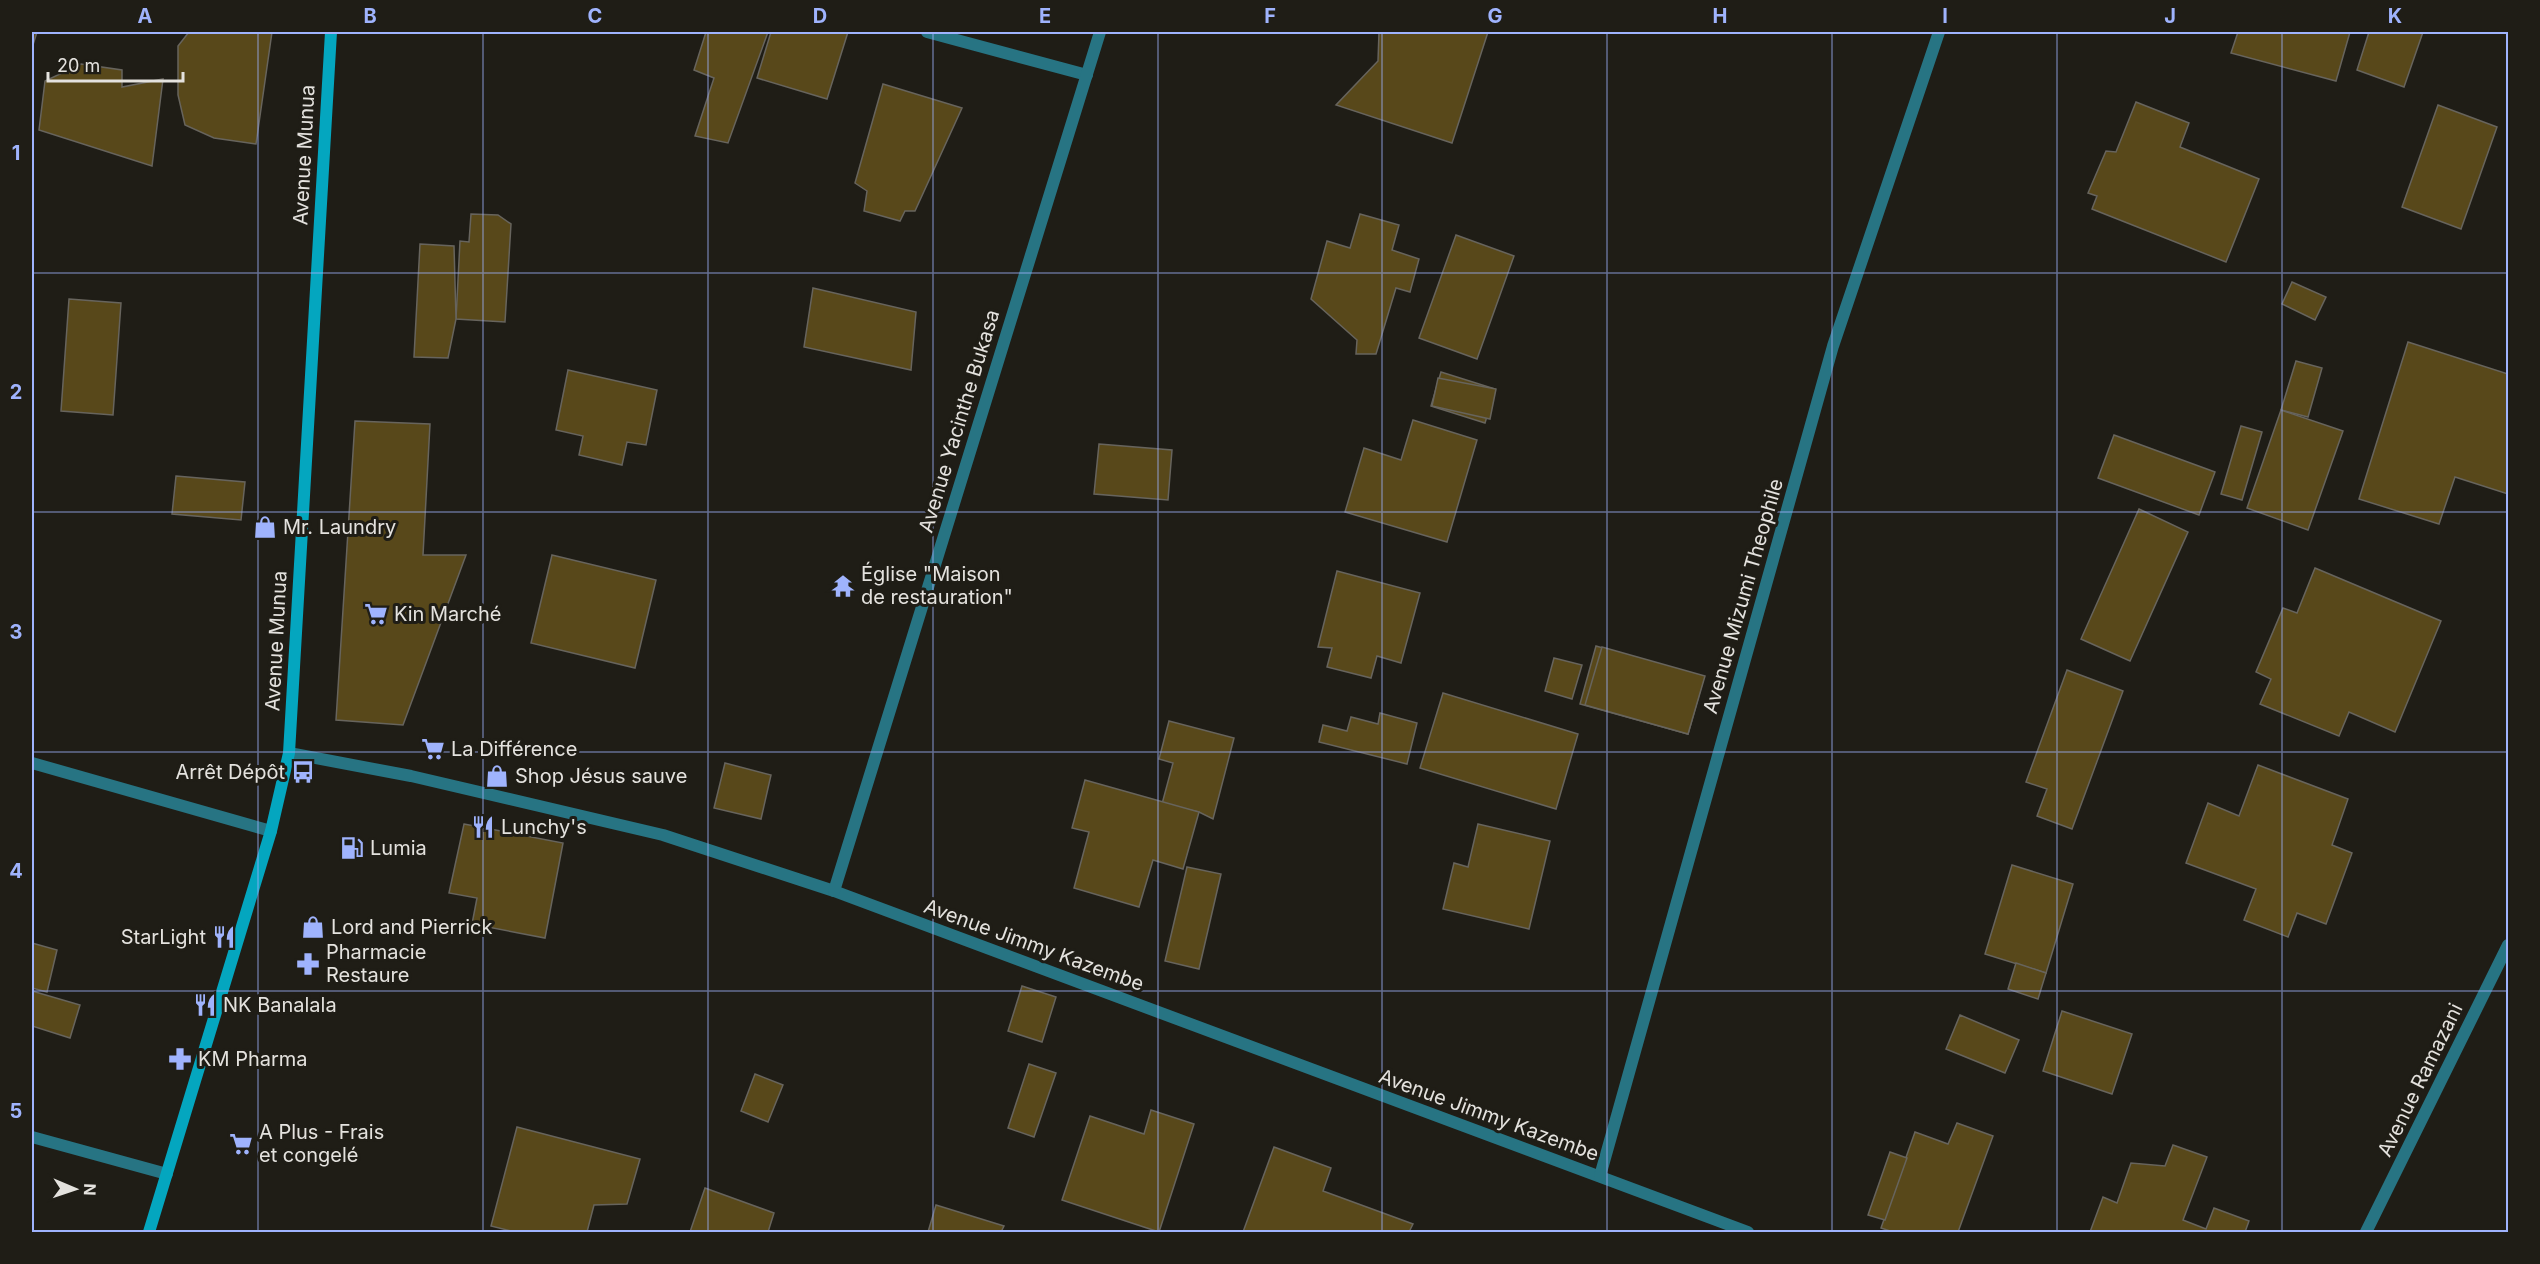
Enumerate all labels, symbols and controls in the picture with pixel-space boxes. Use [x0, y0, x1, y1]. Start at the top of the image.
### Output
text: A [138, 4, 153, 28]
text: B [363, 4, 377, 28]
text: C [588, 4, 602, 28]
text: D [813, 4, 827, 28]
text: E [1039, 4, 1051, 28]
text: F [1264, 4, 1276, 28]
text: G [1487, 4, 1503, 28]
text: H [1713, 4, 1727, 28]
text: I [1942, 4, 1948, 28]
text: J [2164, 4, 2176, 28]
text: K [2388, 4, 2402, 28]
scale bar [48, 45, 183, 83]
text: 20 m [57, 55, 100, 76]
street label: Avenue Munua [288, 84, 320, 226]
text: 1 [12, 141, 20, 165]
street label: Avenue Yacinthe Bukasa [914, 307, 1004, 535]
text: 2 [10, 380, 22, 404]
street label: Avenue Mizumi Theophile [1698, 476, 1788, 716]
shop icon: Mr. Laundry [252, 514, 278, 540]
place label: Mr. Laundry [283, 515, 396, 539]
place label: Église "Maison de restauration" [861, 561, 1013, 609]
street label: Avenue Munua [260, 570, 292, 712]
temple icon: Église "Maison de restauration" [830, 573, 856, 599]
supermarket icon: Kin Marché [363, 601, 389, 627]
place label: Kin Marché [394, 602, 501, 626]
text: 3 [10, 620, 22, 644]
supermarket icon: La Différence [420, 736, 446, 762]
place label: La Différence [451, 737, 577, 761]
bus stop icon: Arrêt Dépôt [290, 759, 316, 785]
place label: Arrêt Dépôt [175, 760, 285, 784]
shop icon: Shop Jésus sauve [484, 763, 510, 789]
place label: Shop Jésus sauve [515, 764, 687, 788]
restaurant icon: Lunchy's [470, 814, 496, 840]
place label: Lunchy's [501, 815, 587, 839]
fuel station icon: Lumia [339, 835, 365, 861]
place label: Lumia [370, 836, 427, 860]
text: 4 [9, 859, 23, 883]
street label: Avenue Jimmy Kazembe [921, 894, 1147, 996]
shop icon: Lord and Pierrick [300, 914, 326, 940]
place label: Lord and Pierrick [331, 915, 493, 939]
restaurant icon: StarLight [211, 924, 237, 950]
place label: StarLight [121, 925, 206, 949]
place label: Pharmacie Restaure [326, 940, 426, 987]
pharmacy icon: Pharmacie Restaure [295, 951, 321, 977]
restaurant icon: NK Banalala [192, 992, 218, 1018]
place label: NK Banalala [223, 993, 337, 1017]
street label: Avenue Ramazani [2372, 999, 2468, 1161]
pharmacy icon: KM Pharma [167, 1046, 193, 1072]
place label: KM Pharma [198, 1047, 308, 1071]
street label: Avenue Jimmy Kazembe [1376, 1064, 1602, 1166]
text: 5 [10, 1099, 22, 1123]
place label: A Plus - Frais et congelé [259, 1120, 384, 1167]
supermarket icon: A Plus - Frais et congelé [228, 1131, 254, 1157]
north arrow [45, 1159, 105, 1219]
text: N [80, 1183, 100, 1196]

